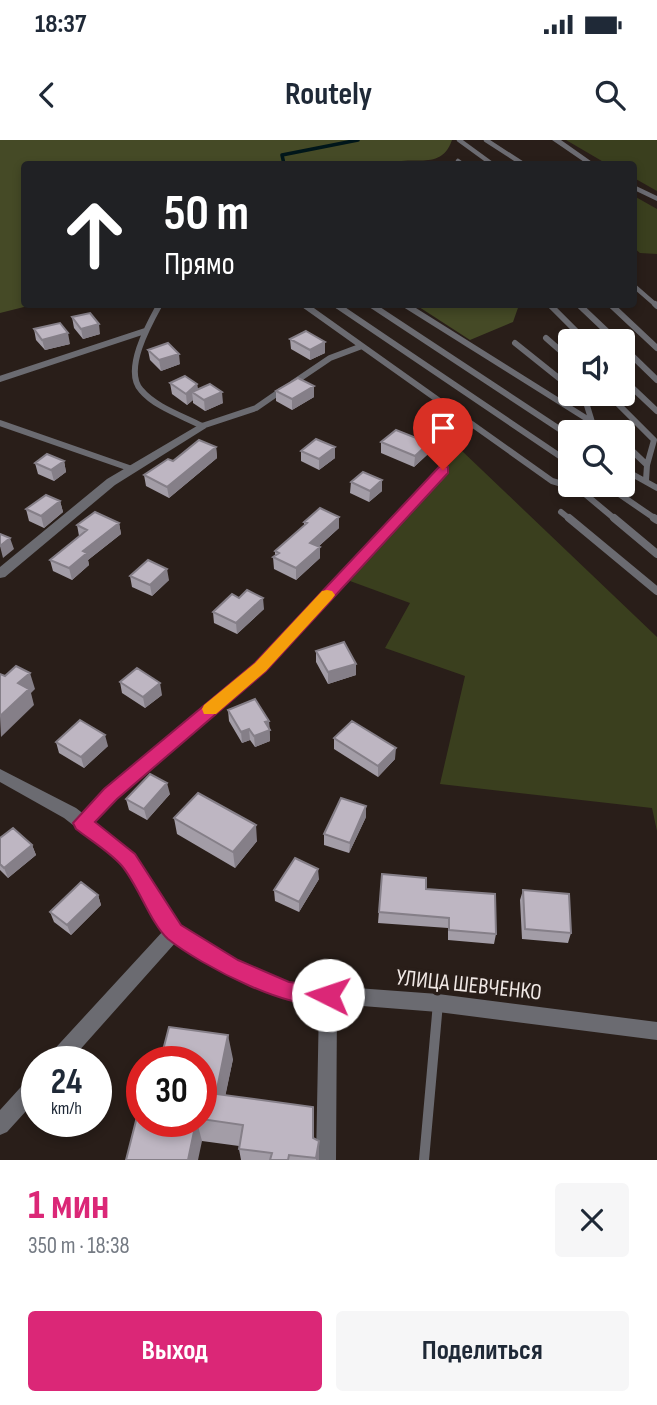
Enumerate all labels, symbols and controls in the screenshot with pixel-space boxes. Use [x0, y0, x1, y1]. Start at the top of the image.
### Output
text: 18:37 [35, 9, 86, 40]
text: Routely [285, 75, 372, 114]
icon: back [28, 76, 66, 114]
icon: search [591, 76, 629, 114]
text: 50 m [164, 185, 249, 244]
icon: ahead [49, 189, 140, 280]
text: Прямо [164, 245, 235, 284]
map controls [558, 329, 635, 497]
button: sound [558, 329, 635, 406]
pin [413, 398, 473, 470]
icon: arrive [424, 409, 462, 447]
button: search [558, 420, 635, 497]
position arrow [291, 958, 365, 1032]
street label: УЛИЦА ШЕВЧЕНКО [395, 963, 543, 1007]
speed limit sign: 30 [126, 1046, 217, 1137]
text: 24 [51, 1061, 82, 1104]
text: km/h [51, 1098, 82, 1119]
text: 1 мин [28, 1180, 109, 1231]
button: close [555, 1183, 629, 1257]
text: 350 m · 18:38 [28, 1232, 130, 1260]
button: Выход [28, 1311, 322, 1391]
button: Поделиться [336, 1311, 629, 1391]

